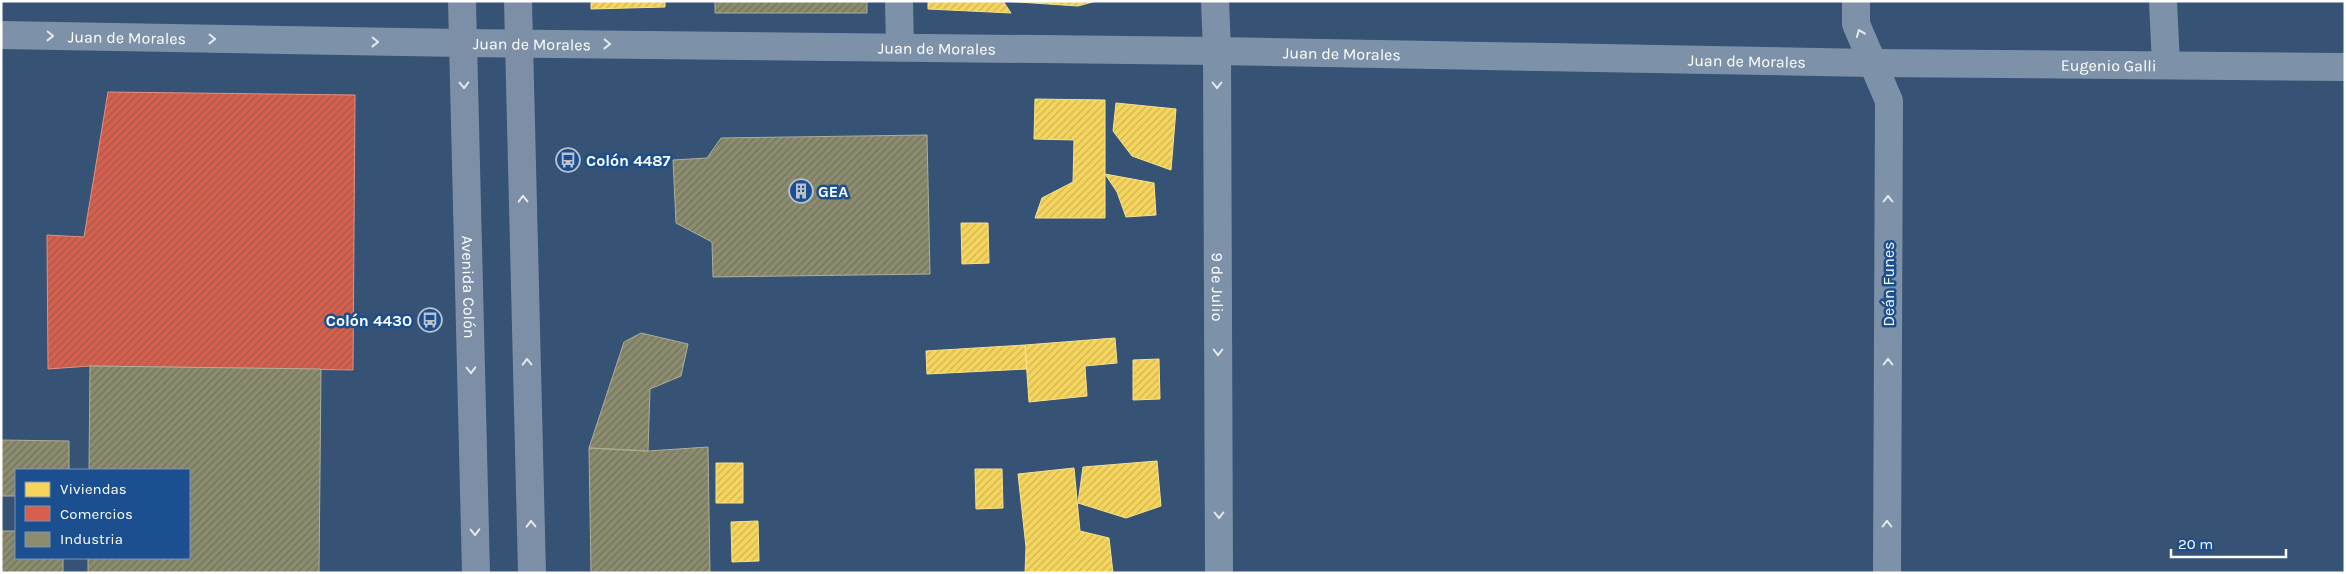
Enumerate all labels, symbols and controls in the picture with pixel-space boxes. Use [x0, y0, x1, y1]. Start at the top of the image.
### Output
street label: Juan de Morales [68, 27, 186, 48]
one-way arrow [1856, 29, 1866, 38]
one-way arrow [46, 31, 54, 41]
one-way arrow [209, 34, 217, 44]
street label: Juan de Morales [473, 34, 591, 54]
one-way arrow [372, 37, 379, 47]
street label: Juan de Morales [878, 38, 996, 58]
one-way arrow [604, 39, 612, 50]
street label: Juan de Morales [1283, 43, 1401, 64]
street label: Juan de Morales [1688, 50, 1806, 71]
street label: Eugenio Galli [2061, 55, 2157, 75]
one-way arrow [459, 82, 469, 89]
one-way arrow [1212, 82, 1222, 89]
bus stop icon: Colón 4487 [555, 147, 581, 173]
place label: Colón 4487 [586, 151, 671, 170]
building icon: GEA [788, 178, 814, 204]
place label: GEA [818, 182, 848, 201]
one-way arrow [518, 195, 528, 202]
one-way arrow [1883, 195, 1893, 202]
street label: Avenida Colón [458, 235, 480, 339]
street label: Deán Funes [1879, 241, 1898, 327]
street label: 9 de Julio [1208, 253, 1228, 321]
bus stop icon: Colón 4430 [417, 307, 443, 333]
place label: Colón 4430 [326, 311, 412, 330]
one-way arrow [1213, 349, 1223, 357]
one-way arrow [522, 357, 532, 365]
one-way arrow [1883, 357, 1893, 365]
one-way arrow [466, 366, 476, 374]
legend [15, 469, 190, 559]
text: Viviendas [60, 480, 127, 498]
text: Comercios [60, 505, 133, 523]
one-way arrow [1214, 512, 1224, 519]
one-way arrow [526, 520, 536, 528]
one-way arrow [1882, 520, 1892, 528]
scale bar [2171, 526, 2286, 558]
one-way arrow [470, 529, 481, 537]
text: Industria [60, 530, 123, 548]
text: 20 m [2178, 535, 2213, 553]

